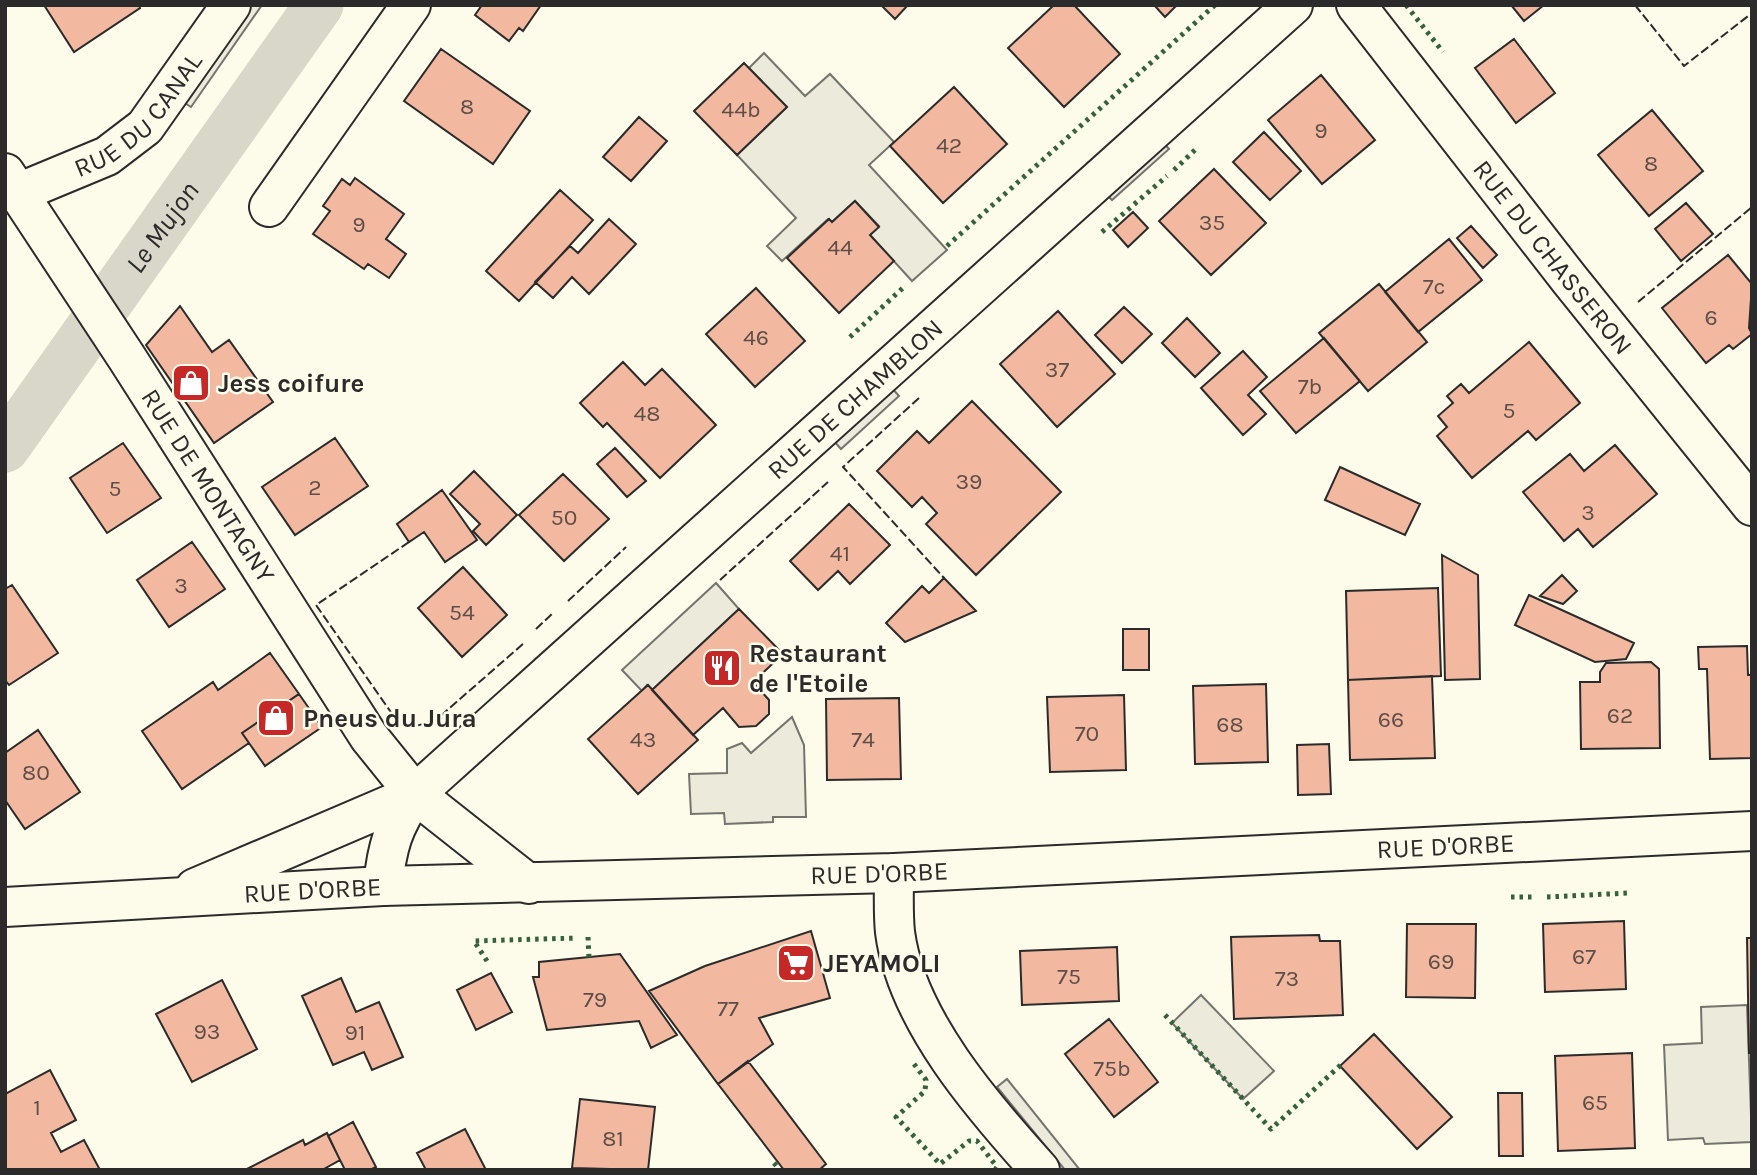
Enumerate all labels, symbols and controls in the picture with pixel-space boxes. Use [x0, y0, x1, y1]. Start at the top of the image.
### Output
street label: RUE DU CANAL [69, 46, 208, 183]
house number: 8 [460, 93, 474, 120]
house number: 44b [721, 96, 761, 123]
house number: 9 [1314, 117, 1328, 144]
house number: 42 [936, 132, 962, 159]
house number: 8 [1644, 150, 1658, 177]
street label: RUE DU CHASSERON [1467, 154, 1639, 361]
water label: Le Mujon [118, 175, 205, 279]
house number: 35 [1199, 209, 1225, 236]
house number: 9 [352, 211, 366, 238]
house number: 44 [827, 234, 853, 261]
house number: 7c [1423, 273, 1445, 300]
house number: 6 [1704, 304, 1718, 331]
street label: RUE DE CHAMBLON [761, 312, 949, 485]
house number: 46 [743, 324, 769, 351]
house number: 37 [1045, 356, 1069, 383]
shop icon: Jess coifure [170, 362, 212, 404]
place label: Jess coifure [218, 368, 364, 399]
house number: 7b [1298, 373, 1322, 400]
street label: RUE DE MONTAGNY [135, 383, 282, 589]
house number: 5 [1503, 397, 1515, 424]
house number: 48 [634, 400, 660, 427]
house number: 39 [956, 468, 982, 495]
house number: 2 [308, 474, 322, 501]
house number: 5 [109, 475, 121, 502]
house number: 3 [1581, 499, 1595, 526]
house number: 50 [551, 504, 577, 531]
house number: 41 [830, 540, 850, 567]
house number: 3 [174, 572, 188, 599]
house number: 54 [449, 599, 475, 626]
place label: Restaurant de l'Etoile [749, 638, 887, 699]
restaurant icon: Restaurant de l'Etoile [701, 647, 743, 689]
shop icon: Pneus du Jura [255, 697, 297, 739]
house number: 62 [1607, 702, 1633, 729]
place label: Pneus du Jura [303, 703, 477, 734]
house number: 66 [1378, 706, 1404, 733]
house number: 68 [1216, 711, 1244, 738]
house number: 70 [1075, 720, 1099, 747]
house number: 43 [630, 726, 656, 753]
house number: 74 [851, 726, 875, 753]
house number: 80 [22, 759, 50, 786]
street label: RUE D'ORBE [1376, 827, 1515, 865]
street label: RUE D'ORBE [810, 855, 949, 891]
street label: RUE D'ORBE [243, 871, 382, 909]
supermarket icon: JEYAMOLI [775, 942, 817, 984]
house number: 67 [1572, 943, 1596, 970]
place label: JEYAMOLI [823, 948, 941, 979]
house number: 69 [1428, 948, 1454, 975]
house number: 75 [1057, 963, 1081, 990]
house number: 73 [1275, 965, 1299, 992]
house number: 79 [583, 986, 607, 1013]
house number: 77 [717, 995, 739, 1022]
house number: 93 [194, 1018, 220, 1045]
house number: 91 [345, 1019, 365, 1046]
house number: 75b [1093, 1055, 1131, 1082]
house number: 65 [1582, 1089, 1608, 1116]
house number: 1 [33, 1094, 41, 1121]
house number: 81 [602, 1125, 624, 1152]

